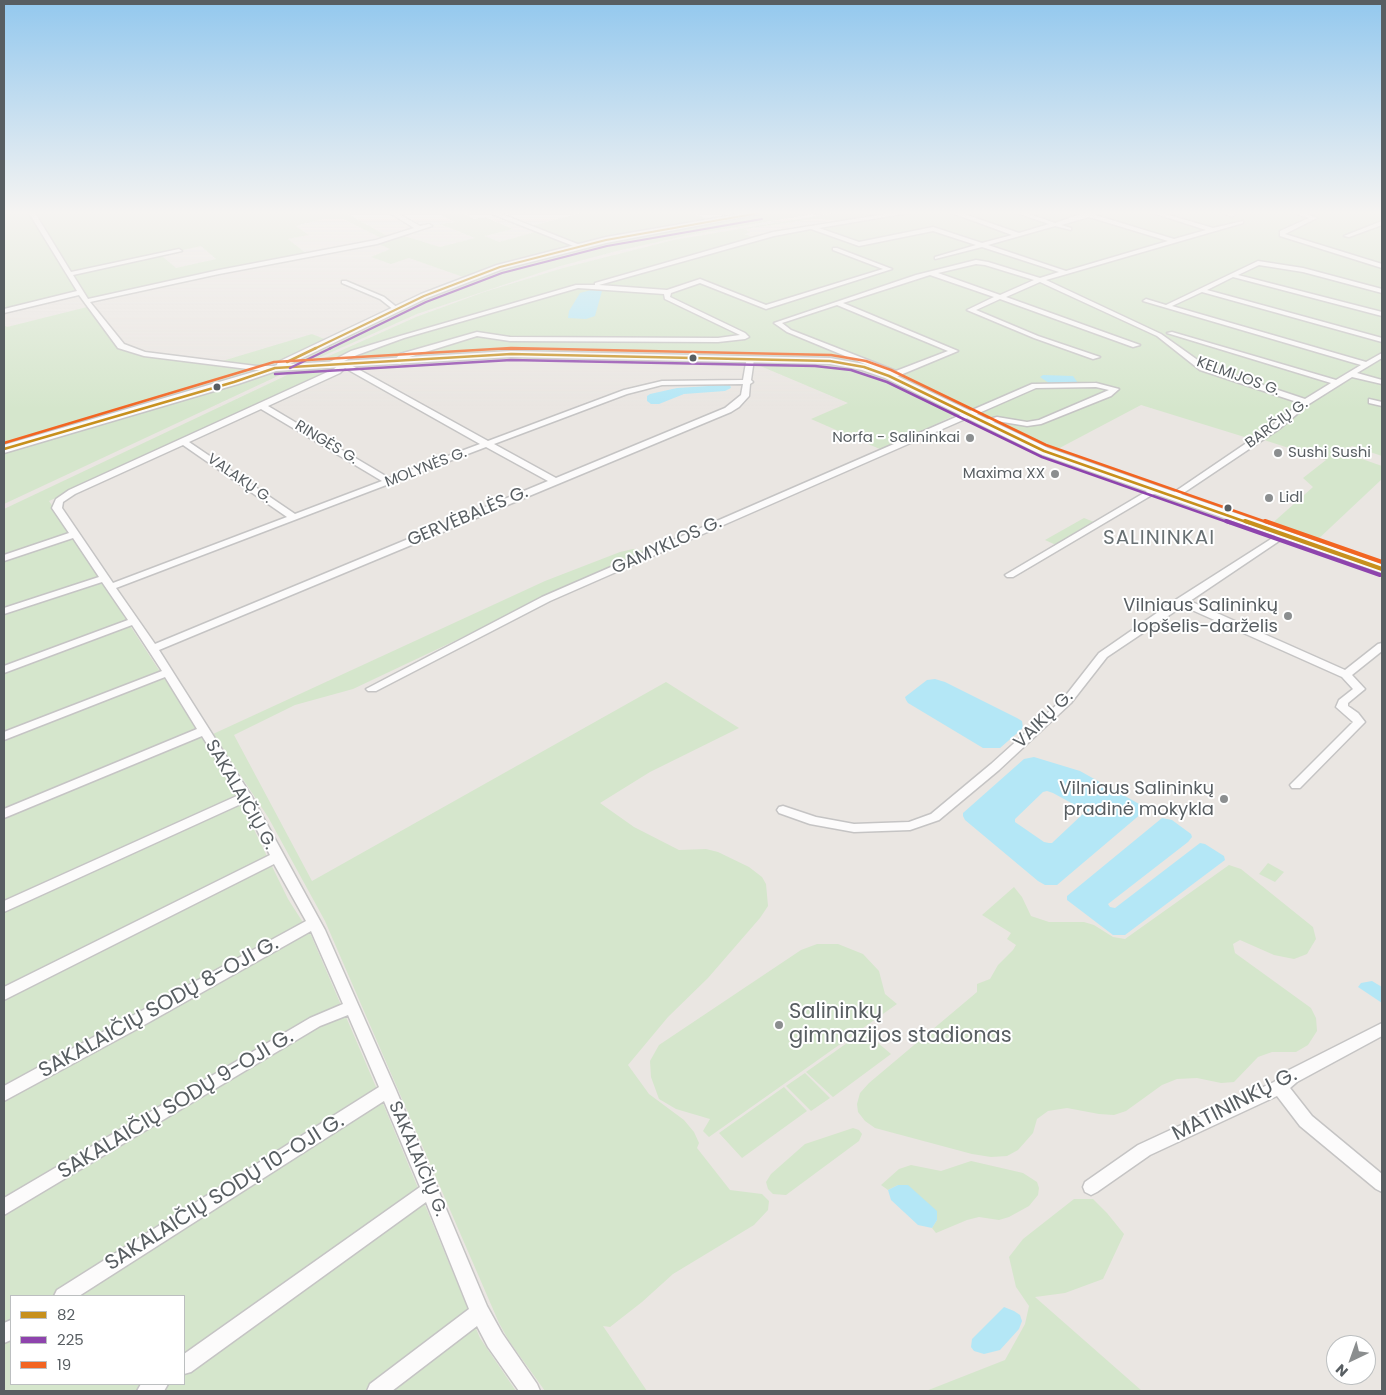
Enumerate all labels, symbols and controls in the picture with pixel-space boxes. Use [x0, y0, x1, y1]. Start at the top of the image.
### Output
unlabelled marker [688, 353, 698, 363]
street label: KELMIJOS G. [1194, 354, 1282, 400]
unlabelled marker [212, 382, 222, 392]
street label: BARČIŲ G. [1242, 395, 1312, 453]
street label: RINGĖS G. [291, 417, 361, 469]
place label: Norfa - Salininkai [832, 429, 960, 447]
marker: Norfa - Salininkai [964, 432, 976, 444]
street label: MOLYNĖS G. [383, 444, 469, 492]
place label: Sushi Sushi [1288, 444, 1371, 462]
marker: Sushi Sushi [1272, 447, 1284, 459]
street label: VALAKŲ G. [203, 450, 275, 508]
place label: Maxima XX [963, 465, 1045, 483]
marker: Maxima XX [1049, 468, 1061, 480]
street label: GERVĖBALĖS G. [404, 482, 532, 552]
place label: Lidl [1279, 489, 1303, 507]
marker: Lidl [1263, 492, 1275, 504]
unlabelled marker [1223, 503, 1233, 513]
street label: GAMYKLOS G. [609, 512, 725, 580]
district label: SALININKAI [1102, 527, 1216, 551]
place label: Vilniaus Salininkų lopšelis-darželis [1123, 595, 1278, 638]
marker: Vilniaus Salininkų lopšelis-darželis [1282, 610, 1294, 622]
street label: VAIKŲ G. [1010, 686, 1078, 754]
street label: SAKALAIČIŲ G. [200, 736, 280, 854]
place label: Vilniaus Salininkų pradinė mokykla [1059, 778, 1214, 821]
marker: Vilniaus Salininkų pradinė mokykla [1218, 793, 1230, 805]
street label: SAKALAIČIŲ SODŲ 8-OJI G. [35, 931, 283, 1085]
place label: Salininkų gimnazijos stadionas [789, 1000, 1012, 1050]
marker: Salininkų gimnazijos stadionas [773, 1019, 785, 1031]
street label: SAKALAIČIŲ SODŲ 9-OJI G. [54, 1025, 298, 1185]
street label: MATININKŲ G. [1168, 1063, 1302, 1147]
street label: SAKALAIČIŲ G. [383, 1098, 451, 1220]
street label: SAKALAIČIŲ SODŲ 10-OJI G. [101, 1109, 349, 1277]
legend [10, 1295, 185, 1385]
text: 82 [57, 1304, 75, 1325]
text: 225 [57, 1329, 84, 1350]
north arrow [1326, 1335, 1376, 1385]
text: 19 [57, 1354, 71, 1375]
text: N [1331, 1359, 1352, 1381]

